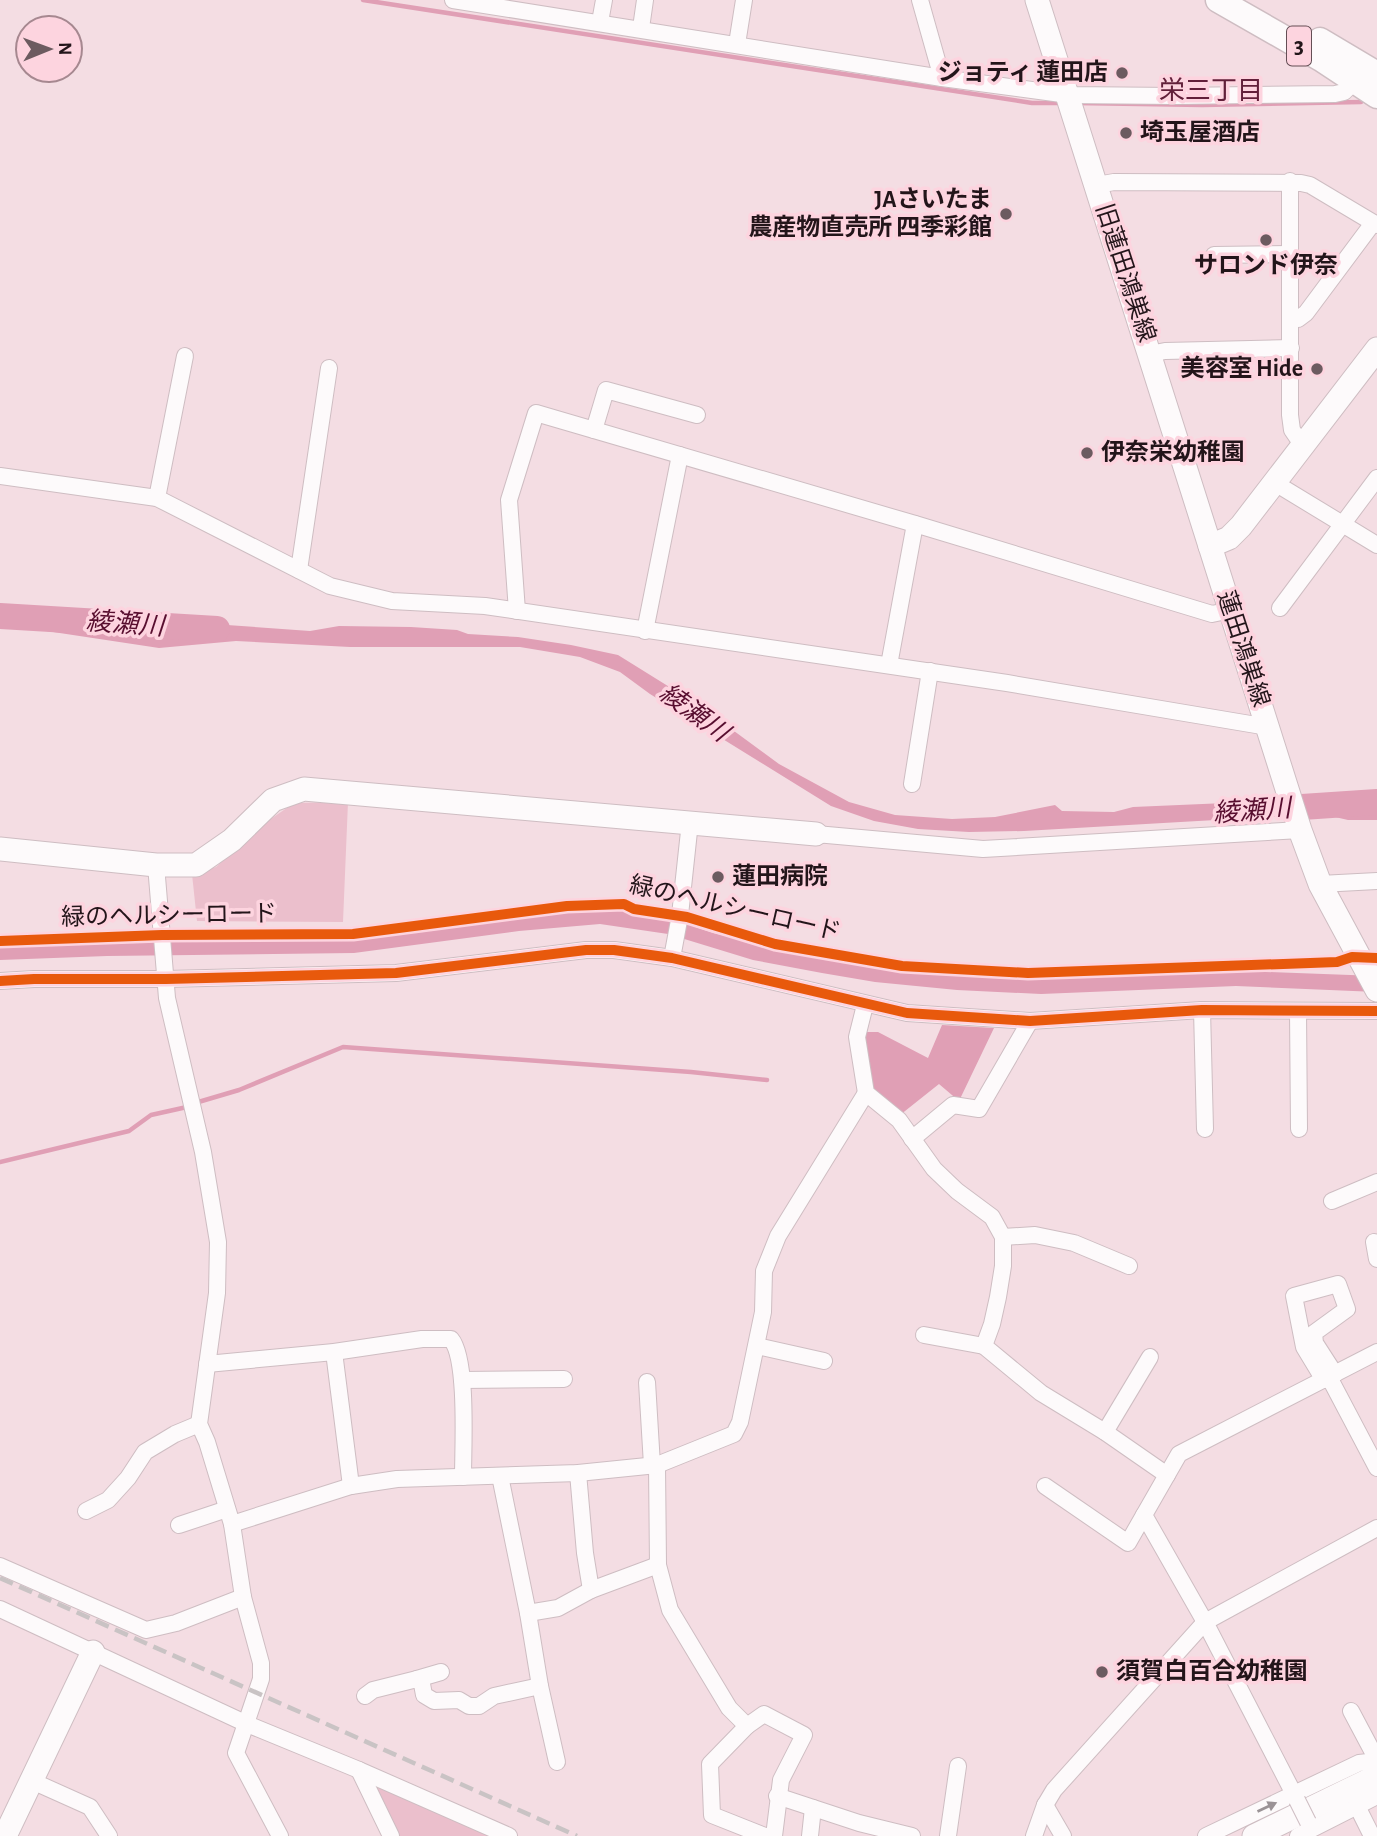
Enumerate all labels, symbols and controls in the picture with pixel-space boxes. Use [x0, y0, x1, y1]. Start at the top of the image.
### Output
north arrow [14, 14, 84, 84]
road number: 3 [1287, 26, 1311, 66]
text: N [55, 42, 74, 56]
place label: ジョティ 蓮田店 [938, 59, 1108, 85]
marker: ジョティ 蓮田店 [1114, 65, 1130, 81]
district label: 栄三丁目 [1159, 77, 1263, 104]
place label: 埼玉屋酒店 [1140, 119, 1260, 145]
marker: 埼玉屋酒店 [1118, 125, 1134, 141]
place label: JAさいたま 農産物直売所 四季彩館 [748, 187, 992, 240]
street label: 旧蓮田鴻巣線 [1091, 200, 1161, 345]
marker: JAさいたま 農産物直売所 四季彩館 [998, 206, 1014, 222]
marker: サロンド伊奈 [1258, 232, 1274, 248]
place label: サロンド伊奈 [1194, 252, 1338, 278]
place label: 美容室 Hide [1180, 355, 1303, 381]
marker: 美容室 Hide [1309, 361, 1325, 377]
place label: 伊奈栄幼稚園 [1101, 439, 1245, 465]
marker: 伊奈栄幼稚園 [1079, 445, 1095, 461]
street label: 蓮田鴻巣線 [1213, 588, 1275, 710]
water label: 綾瀬川 [85, 607, 168, 640]
water label: 綾瀬川 [655, 679, 736, 748]
water label: 綾瀬川 [1212, 794, 1295, 827]
place label: 蓮田病院 [732, 863, 828, 889]
marker: 蓮田病院 [710, 869, 726, 885]
street label: 緑のヘルシーロード [627, 871, 843, 945]
street label: 緑のヘルシーロード [61, 900, 277, 930]
place label: 須賀白百合幼稚園 [1116, 1658, 1308, 1684]
marker: 須賀白百合幼稚園 [1094, 1664, 1110, 1680]
one-way arrow [1257, 1801, 1277, 1813]

